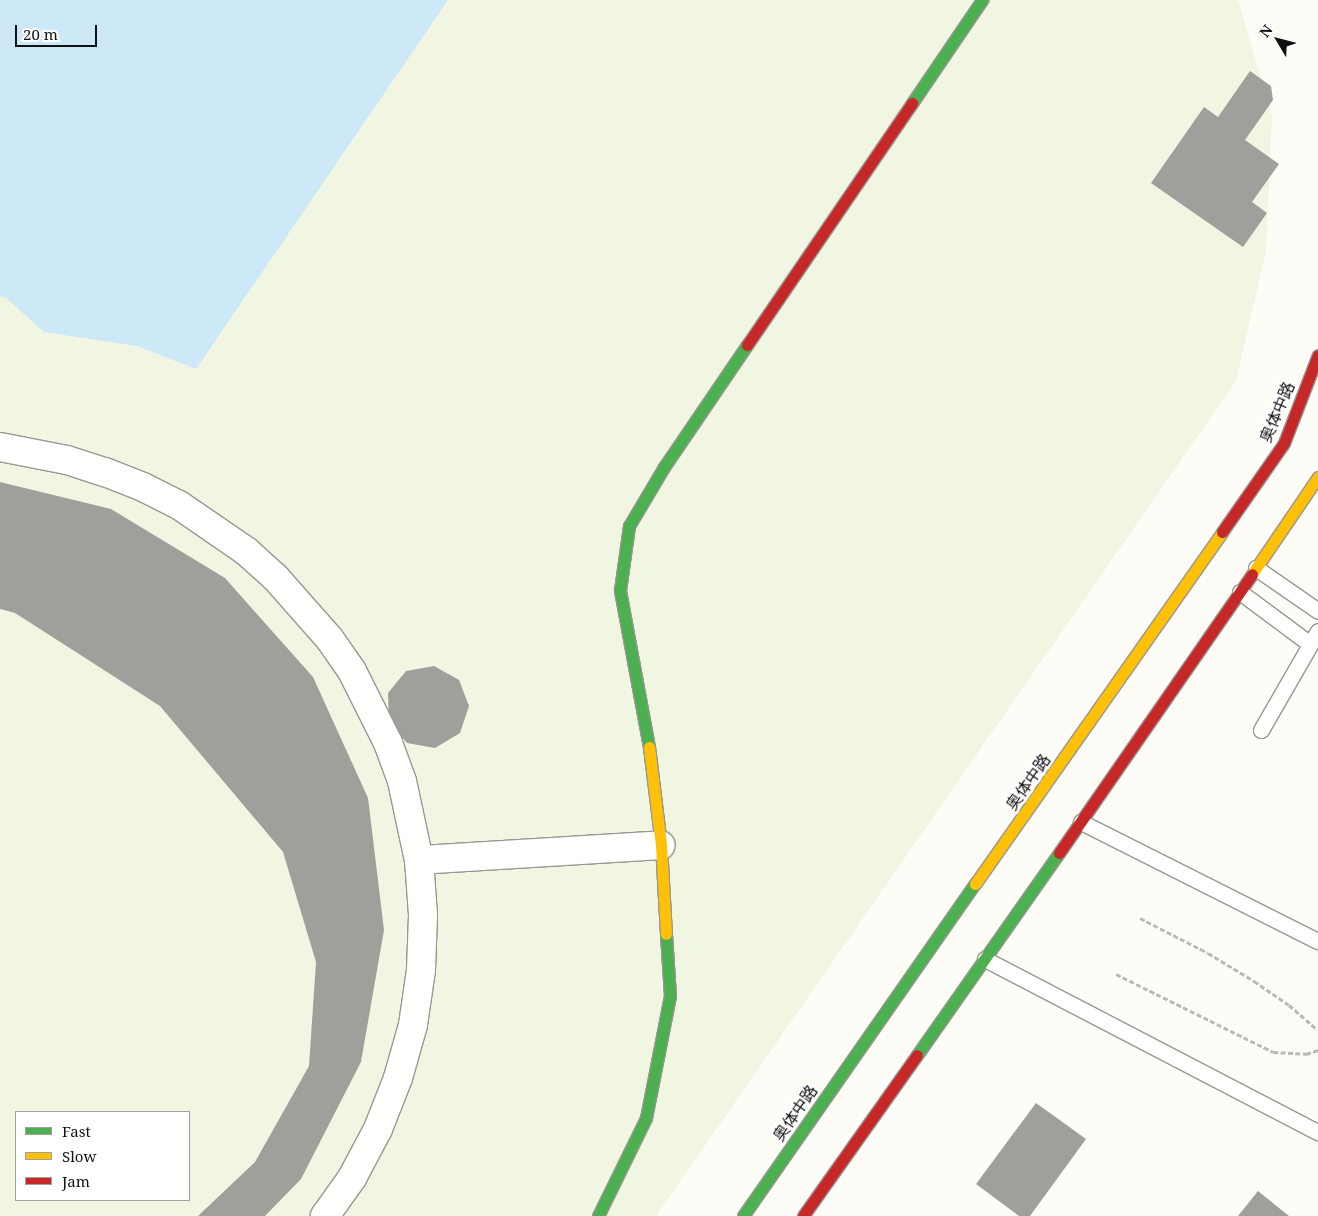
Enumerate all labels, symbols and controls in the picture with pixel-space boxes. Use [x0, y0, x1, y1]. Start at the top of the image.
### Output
scale bar [18, 15, 100, 47]
north arrow [1253, 15, 1303, 65]
text: N [1255, 21, 1277, 41]
text: 20 m [23, 24, 58, 44]
street label: 奥体中路 [1256, 379, 1298, 445]
street label: 奥体中路 [1002, 750, 1054, 814]
street label: 奥体中路 [769, 1081, 821, 1145]
legend [15, 1111, 190, 1201]
text: Fast [62, 1121, 91, 1141]
text: Slow [62, 1146, 96, 1166]
text: Jam [62, 1171, 90, 1191]

